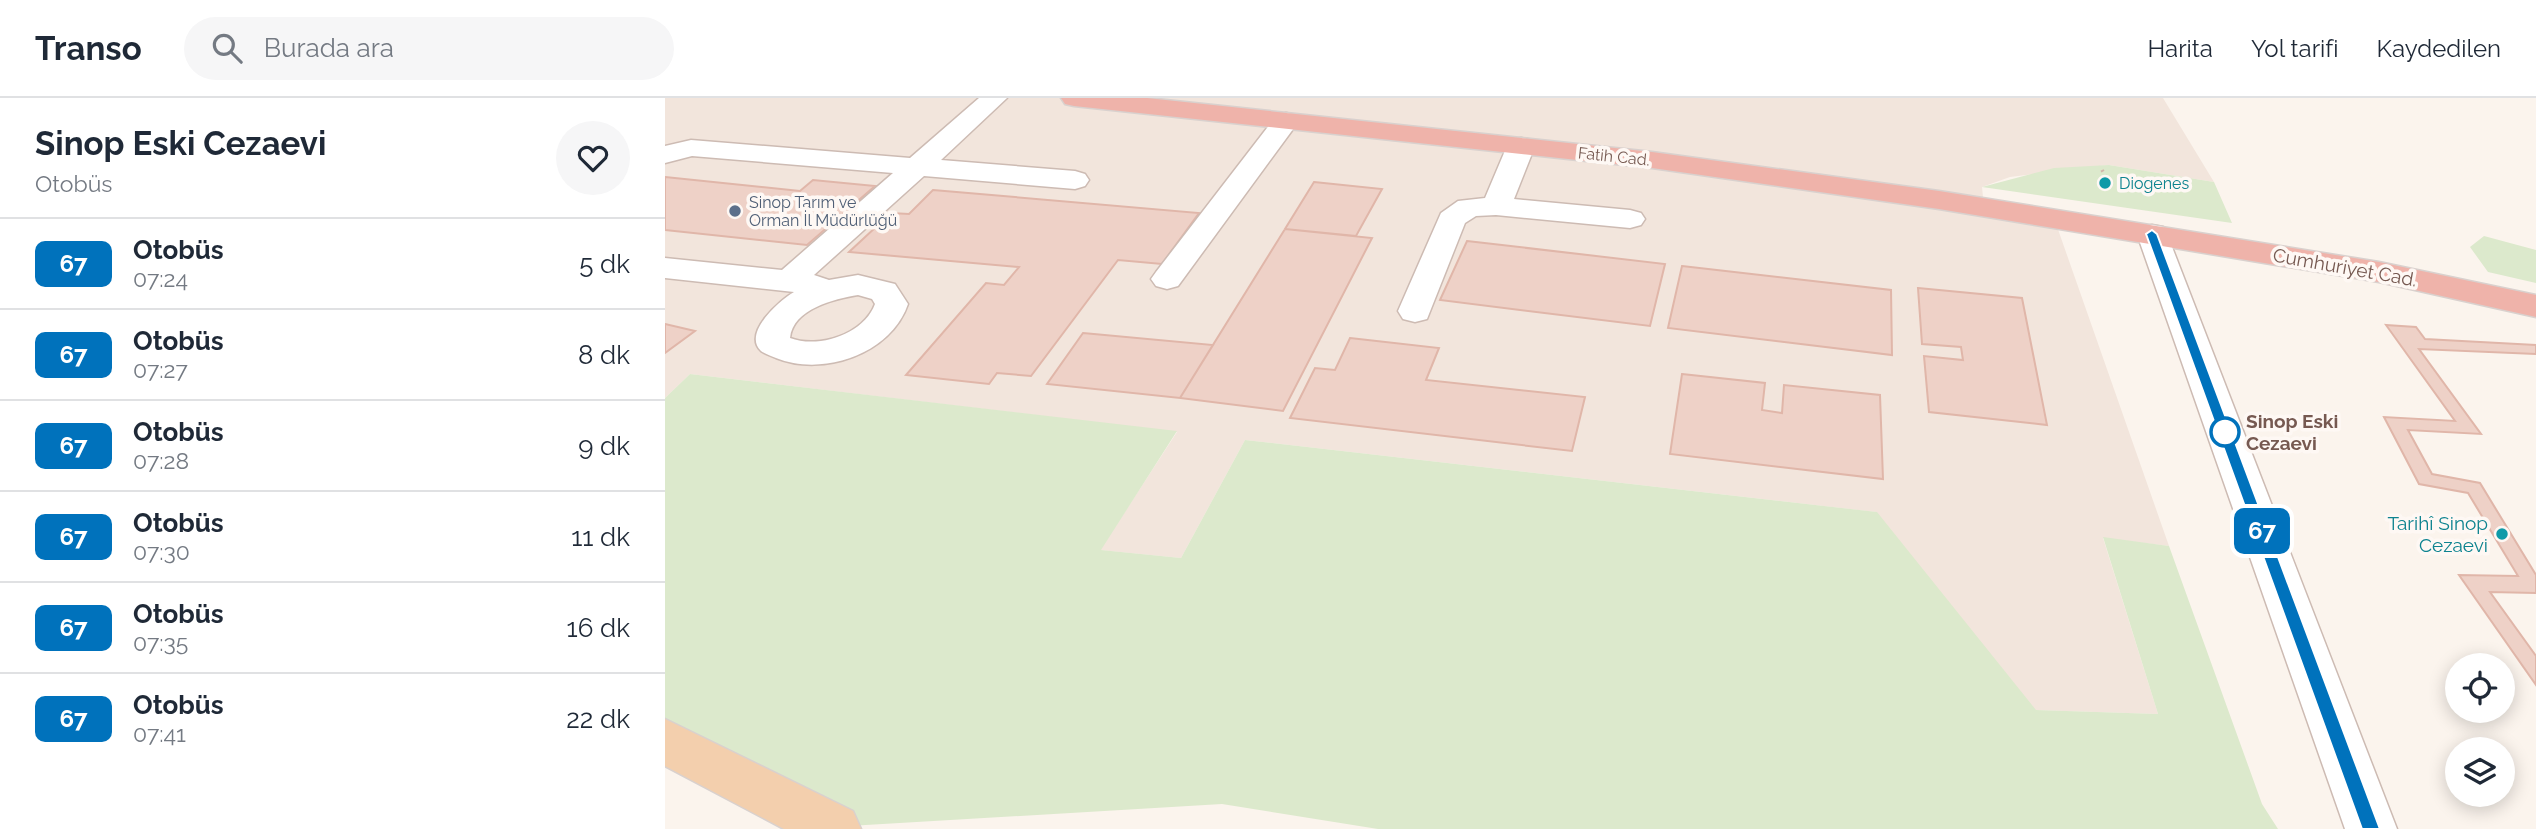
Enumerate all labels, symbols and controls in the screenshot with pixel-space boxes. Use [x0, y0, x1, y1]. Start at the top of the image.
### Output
search box [184, 17, 674, 80]
text: Transo [35, 29, 142, 68]
icon: search [208, 29, 246, 67]
text: Burada ara [264, 33, 394, 63]
text: Harita [2147, 34, 2213, 63]
text: Yol tarifi [2251, 34, 2339, 63]
text: Kaydedilen [2377, 34, 2501, 63]
button: heart [556, 121, 630, 195]
text: Sinop Eski Cezaevi [35, 124, 326, 163]
street label: Fatih Cad. [1577, 143, 1651, 170]
text: Otobüs [35, 170, 112, 197]
place label: Diogenes [2119, 174, 2189, 193]
marker: Diogenes [2097, 175, 2113, 191]
place label: Sinop Tarım ve Orman İl Müdürlüğü [749, 193, 897, 230]
marker: Sinop Tarım ve Orman İl Müdürlüğü [727, 203, 743, 219]
text: Otobüs [133, 235, 224, 265]
street label: Cumhuriyet Cad. [2271, 243, 2419, 291]
text: 67 [59, 249, 88, 278]
text: 5 dk [579, 249, 630, 279]
text: 07:24 [133, 265, 188, 292]
text: Otobüs [133, 326, 224, 356]
text: 67 [59, 340, 88, 369]
text: 8 dk [578, 340, 630, 370]
text: 07:27 [133, 356, 188, 383]
place label: Sinop Eski Cezaevi [2246, 410, 2338, 454]
text: Otobüs [133, 417, 224, 447]
marker: Sinop Eski Cezaevi [2210, 417, 2240, 447]
text: 67 [59, 431, 88, 460]
text: 9 dk [578, 431, 630, 461]
text: 07:28 [133, 447, 189, 474]
text: Otobüs [133, 508, 224, 538]
line badge: 67 [2231, 508, 2293, 554]
place label: Tarihî Sinop Cezaevi [2387, 512, 2488, 556]
text: 67 [2248, 516, 2276, 545]
text: 67 [59, 522, 88, 551]
text: 11 dk [571, 522, 630, 552]
marker: Tarihî Sinop Cezaevi [2494, 526, 2510, 542]
text: 07:30 [133, 538, 190, 565]
text: Otobüs [133, 599, 224, 629]
text: 67 [59, 613, 88, 642]
text: 16 dk [567, 613, 630, 643]
text: 07:35 [133, 629, 188, 656]
map controls [2445, 653, 2515, 807]
button: locate [2445, 653, 2515, 723]
text: Otobüs [133, 690, 224, 720]
text: 67 [59, 704, 88, 733]
text: 22 dk [566, 704, 630, 734]
text: 07:41 [133, 720, 186, 747]
button: layers [2445, 737, 2515, 807]

